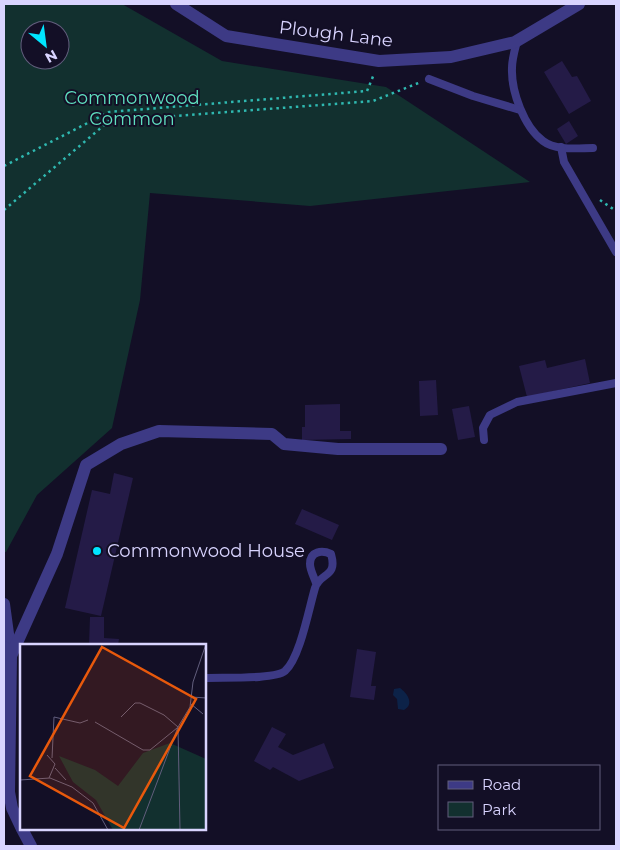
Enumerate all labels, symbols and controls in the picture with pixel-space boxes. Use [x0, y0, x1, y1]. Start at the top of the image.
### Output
street label: Plough Lane [278, 16, 394, 52]
north arrow [20, 20, 70, 70]
text: N [42, 46, 61, 67]
park label: Commonwood Common [64, 87, 200, 130]
place label: Commonwood House [107, 540, 305, 562]
marker: Commonwood House [91, 545, 103, 557]
inset map [20, 644, 206, 830]
legend [438, 765, 600, 830]
text: Road [482, 775, 521, 794]
text: Park [482, 800, 516, 819]

